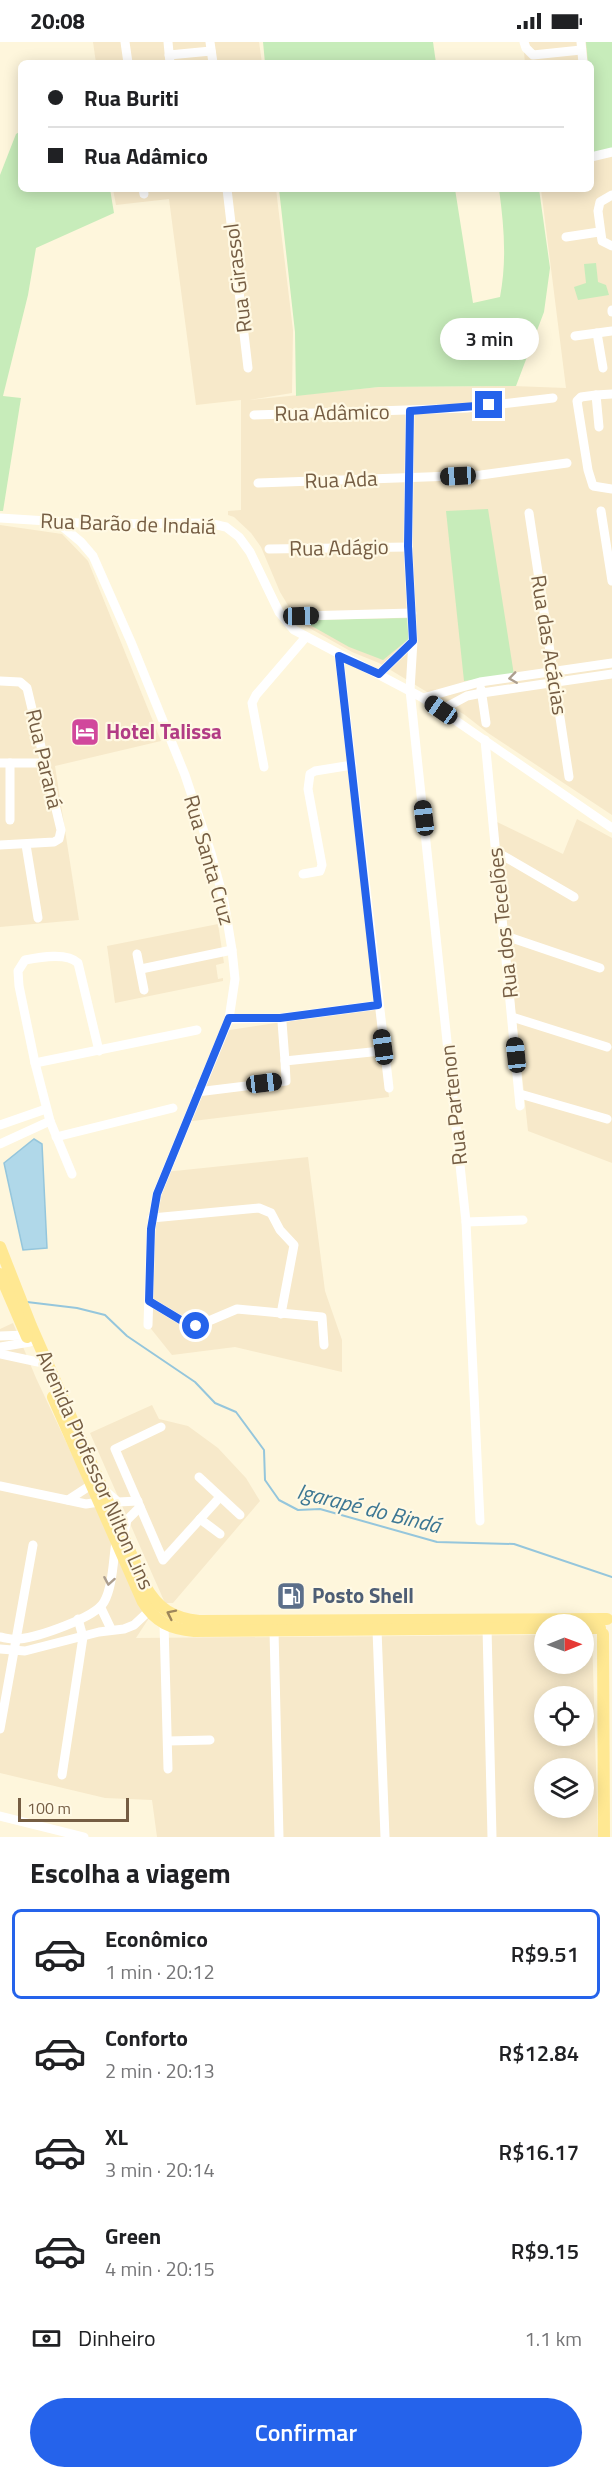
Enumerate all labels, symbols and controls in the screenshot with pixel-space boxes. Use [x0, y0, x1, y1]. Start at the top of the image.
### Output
text: 20:08 [30, 4, 85, 38]
text: Rua Buriti [84, 81, 179, 115]
text: Rua Adâmico [84, 139, 208, 173]
street label: Rua Girassol [214, 222, 260, 335]
callout: 3 min [440, 318, 538, 360]
text: 3 min [465, 323, 514, 354]
route end [475, 391, 502, 418]
street label: Rua Adâmico [274, 395, 390, 429]
street label: Rua Ada [304, 462, 379, 496]
car [440, 466, 476, 486]
street label: Rua Barão de Indaiá [40, 504, 217, 542]
street label: Rua Adágio [289, 530, 389, 564]
street label: Rua das Acácias [523, 573, 577, 717]
car [283, 607, 319, 625]
one-way arrow [508, 671, 517, 683]
car [421, 692, 461, 728]
street label: Rua Paraná [18, 706, 72, 812]
place label: Hotel Talissa [106, 715, 222, 747]
hotel icon: Hotel Talissa [69, 716, 101, 748]
street label: Rua Santa Cruz [176, 791, 244, 929]
car [413, 799, 435, 837]
street label: Rua dos Tecelões [478, 846, 526, 1000]
car [372, 1028, 394, 1066]
car [505, 1036, 527, 1074]
street label: Rua Partenon [431, 1043, 475, 1167]
car [245, 1072, 283, 1094]
route start [182, 1312, 209, 1339]
street label: Avenida Professor Nilton Lins [29, 1345, 163, 1594]
water label: Igarapé do Bindá [294, 1474, 446, 1543]
one-way arrow [103, 1575, 116, 1585]
place label: Posto Shell [312, 1579, 414, 1611]
fuel station icon: Posto Shell [275, 1580, 307, 1612]
one-way arrow [167, 1609, 178, 1621]
north arrow [534, 1614, 594, 1674]
map controls [534, 1614, 594, 1818]
button: locate [534, 1686, 594, 1746]
button: layers [534, 1758, 594, 1818]
scale bar [18, 1795, 129, 1822]
text: 100 m [27, 1796, 71, 1820]
text: Escolha a viagem [30, 1852, 231, 1893]
text: Econômico [105, 1922, 208, 1956]
icon: car [33, 1927, 87, 1981]
text: R$9.51 [511, 1937, 579, 1971]
text: 1 min · 20:12 [105, 1956, 215, 1987]
text: Conforto [105, 2021, 188, 2055]
icon: car [33, 2026, 87, 2080]
text: R$12.84 [499, 2036, 579, 2070]
text: 2 min · 20:13 [105, 2055, 215, 2086]
text: XL [105, 2120, 128, 2154]
icon: car [33, 2125, 87, 2179]
text: R$16.17 [499, 2135, 579, 2169]
text: 3 min · 20:14 [105, 2154, 215, 2185]
text: Green [105, 2219, 161, 2253]
icon: car [33, 2224, 87, 2278]
text: R$9.15 [511, 2234, 579, 2268]
text: 4 min · 20:15 [105, 2253, 215, 2284]
text: Dinheiro [78, 2321, 156, 2355]
icon: cash [30, 2322, 63, 2355]
text: 1.1 km [525, 2323, 582, 2354]
button: Confirmar [30, 2398, 582, 2467]

